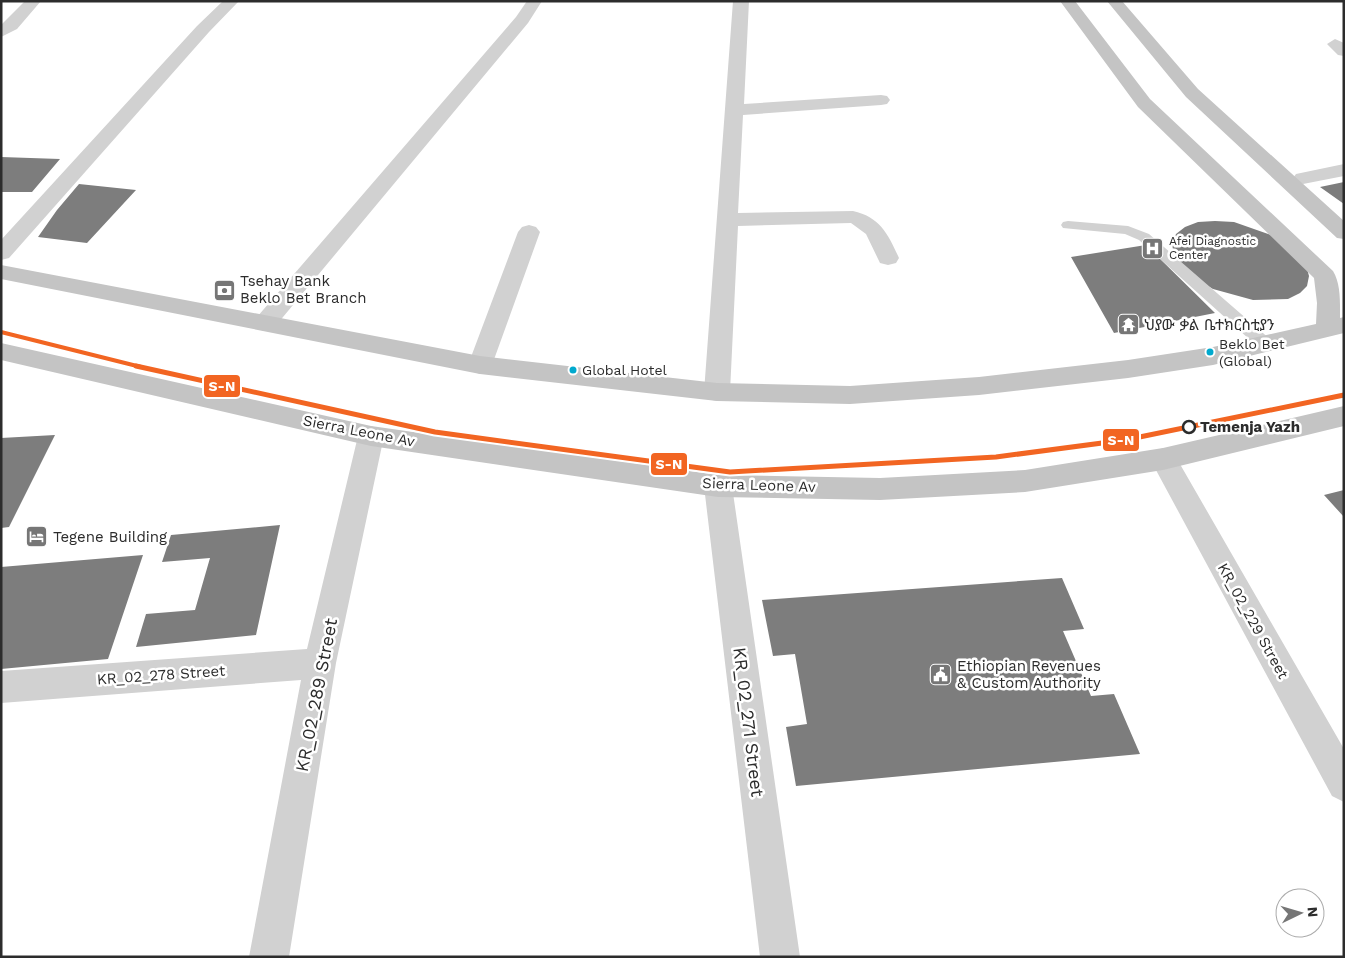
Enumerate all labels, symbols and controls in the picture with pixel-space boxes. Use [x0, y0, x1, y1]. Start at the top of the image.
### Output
place label: Afei Diagnostic Center [1169, 234, 1257, 262]
hospital icon: Afei Diagnostic Center [1141, 236, 1165, 260]
place label: Tsehay Bank Beklo Bet Branch [240, 272, 366, 307]
bank icon: Tsehay Bank Beklo Bet Branch [212, 278, 236, 302]
temple icon: ህያው ቃል ቤተክርስቲያን [1116, 313, 1140, 337]
place label: ህያው ቃል ቤተክርስቲያን [1144, 316, 1274, 334]
place label: Beklo Bet (Global) [1219, 336, 1285, 369]
marker: Beklo Bet (Global) [1205, 347, 1215, 357]
place label: Global Hotel [582, 362, 667, 378]
marker: Global Hotel [568, 365, 578, 375]
line badge: S-N [203, 374, 241, 398]
text: S-N [209, 378, 235, 394]
street label: Sierra Leone Av [302, 411, 417, 451]
place label: Temenja Yazh [1200, 418, 1300, 436]
marker: Temenja Yazh [1182, 420, 1196, 434]
line badge: S-N [1102, 428, 1140, 452]
text: S-N [1108, 432, 1134, 448]
line badge: S-N [650, 452, 688, 476]
text: S-N [656, 456, 682, 472]
street label: Sierra Leone Av [702, 474, 816, 496]
hotel icon: Tegene Building [25, 525, 49, 549]
place label: Tegene Building [53, 528, 167, 546]
street label: KR_02_229 Street [1214, 560, 1293, 683]
street label: KR_02_289 Street [291, 616, 341, 774]
street label: KR_02_271 Street [729, 646, 769, 799]
place label: Ethiopian Revenues & Custom Authority [957, 657, 1101, 692]
street label: KR_02_278 Street [96, 661, 227, 688]
public building icon: Ethiopian Revenues & Custom Authority [929, 663, 953, 687]
north arrow [1275, 888, 1325, 938]
text: N [1305, 906, 1321, 918]

